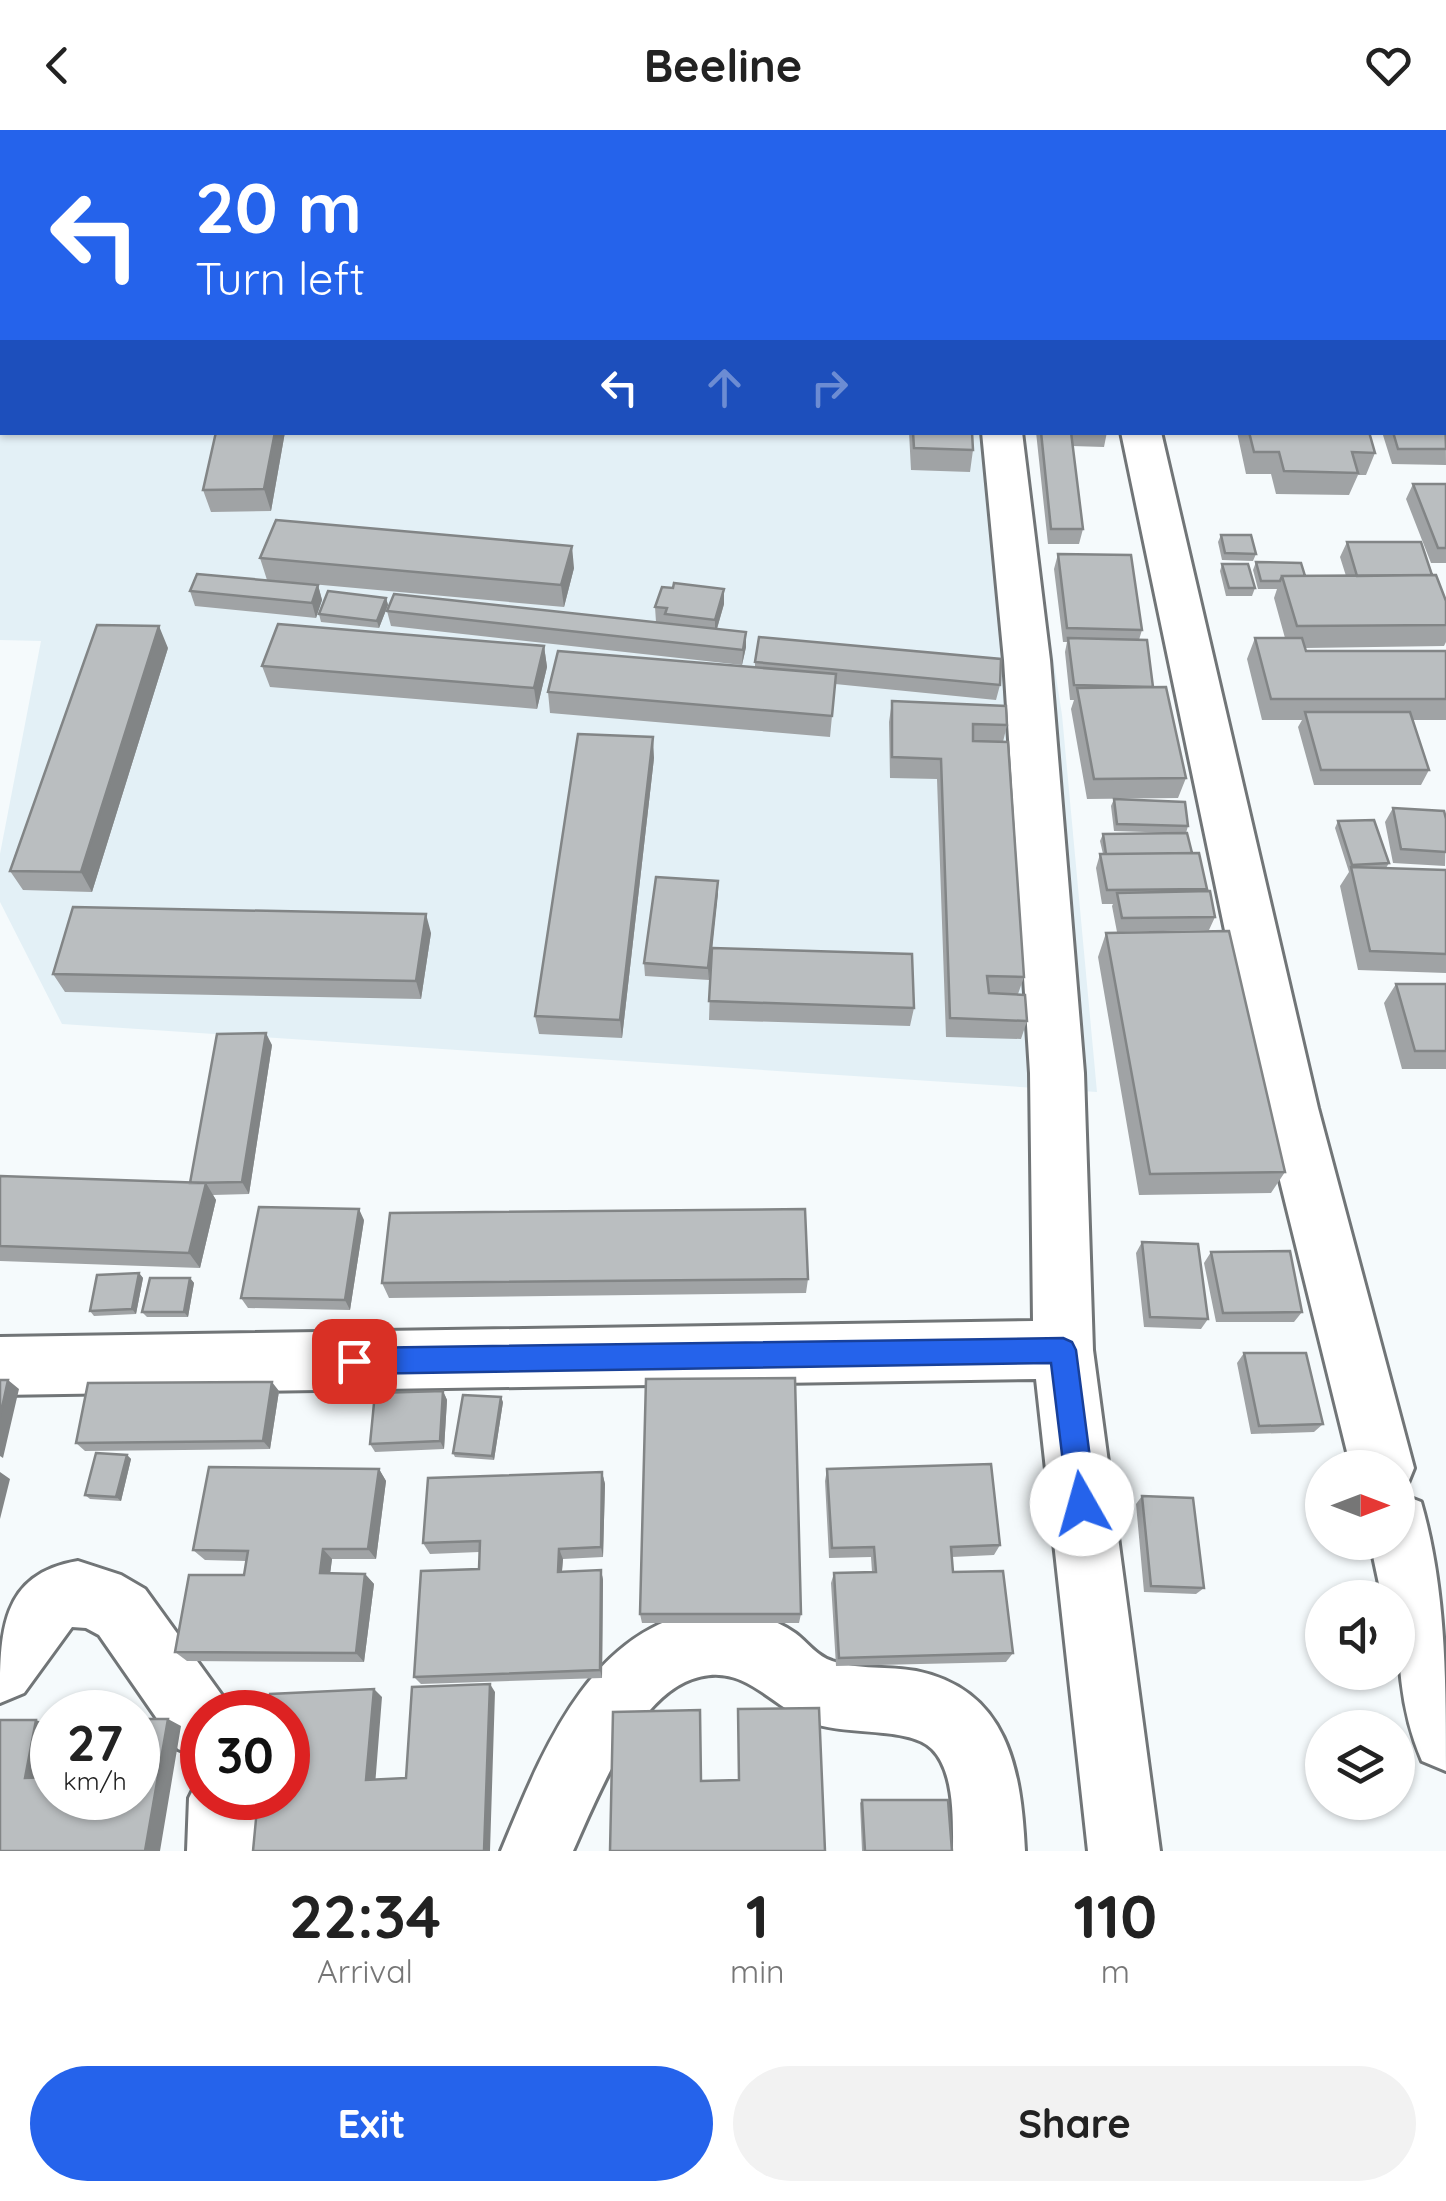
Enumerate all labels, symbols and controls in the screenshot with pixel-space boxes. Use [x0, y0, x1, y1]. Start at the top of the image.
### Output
text: Beeline [644, 37, 802, 93]
icon: back [30, 38, 85, 93]
icon: heart [1361, 38, 1416, 93]
text: 20 m [195, 163, 362, 251]
icon: left [30, 170, 160, 300]
text: Turn left [195, 250, 365, 306]
icon: left [592, 360, 647, 415]
icon: ahead [697, 360, 752, 415]
icon: right [802, 360, 857, 415]
pin [312, 1319, 397, 1404]
icon: arrive [327, 1334, 382, 1389]
north arrow [1305, 1450, 1415, 1560]
map controls [1305, 1450, 1415, 1820]
position arrow [1030, 1452, 1134, 1556]
button: sound [1305, 1580, 1415, 1690]
speed limit sign: 30 [180, 1690, 310, 1820]
button: layers [1305, 1710, 1415, 1820]
text: 27 [67, 1711, 123, 1774]
text: km/h [63, 1765, 127, 1796]
text: 22:34 [289, 1878, 441, 1953]
text: 1 [746, 1878, 769, 1953]
text: 110 [1074, 1878, 1157, 1953]
text: Arrival [317, 1951, 413, 1991]
text: min [730, 1951, 785, 1991]
text: m [1101, 1951, 1130, 1991]
button: Exit [30, 2066, 713, 2181]
button: Share [733, 2066, 1416, 2181]

